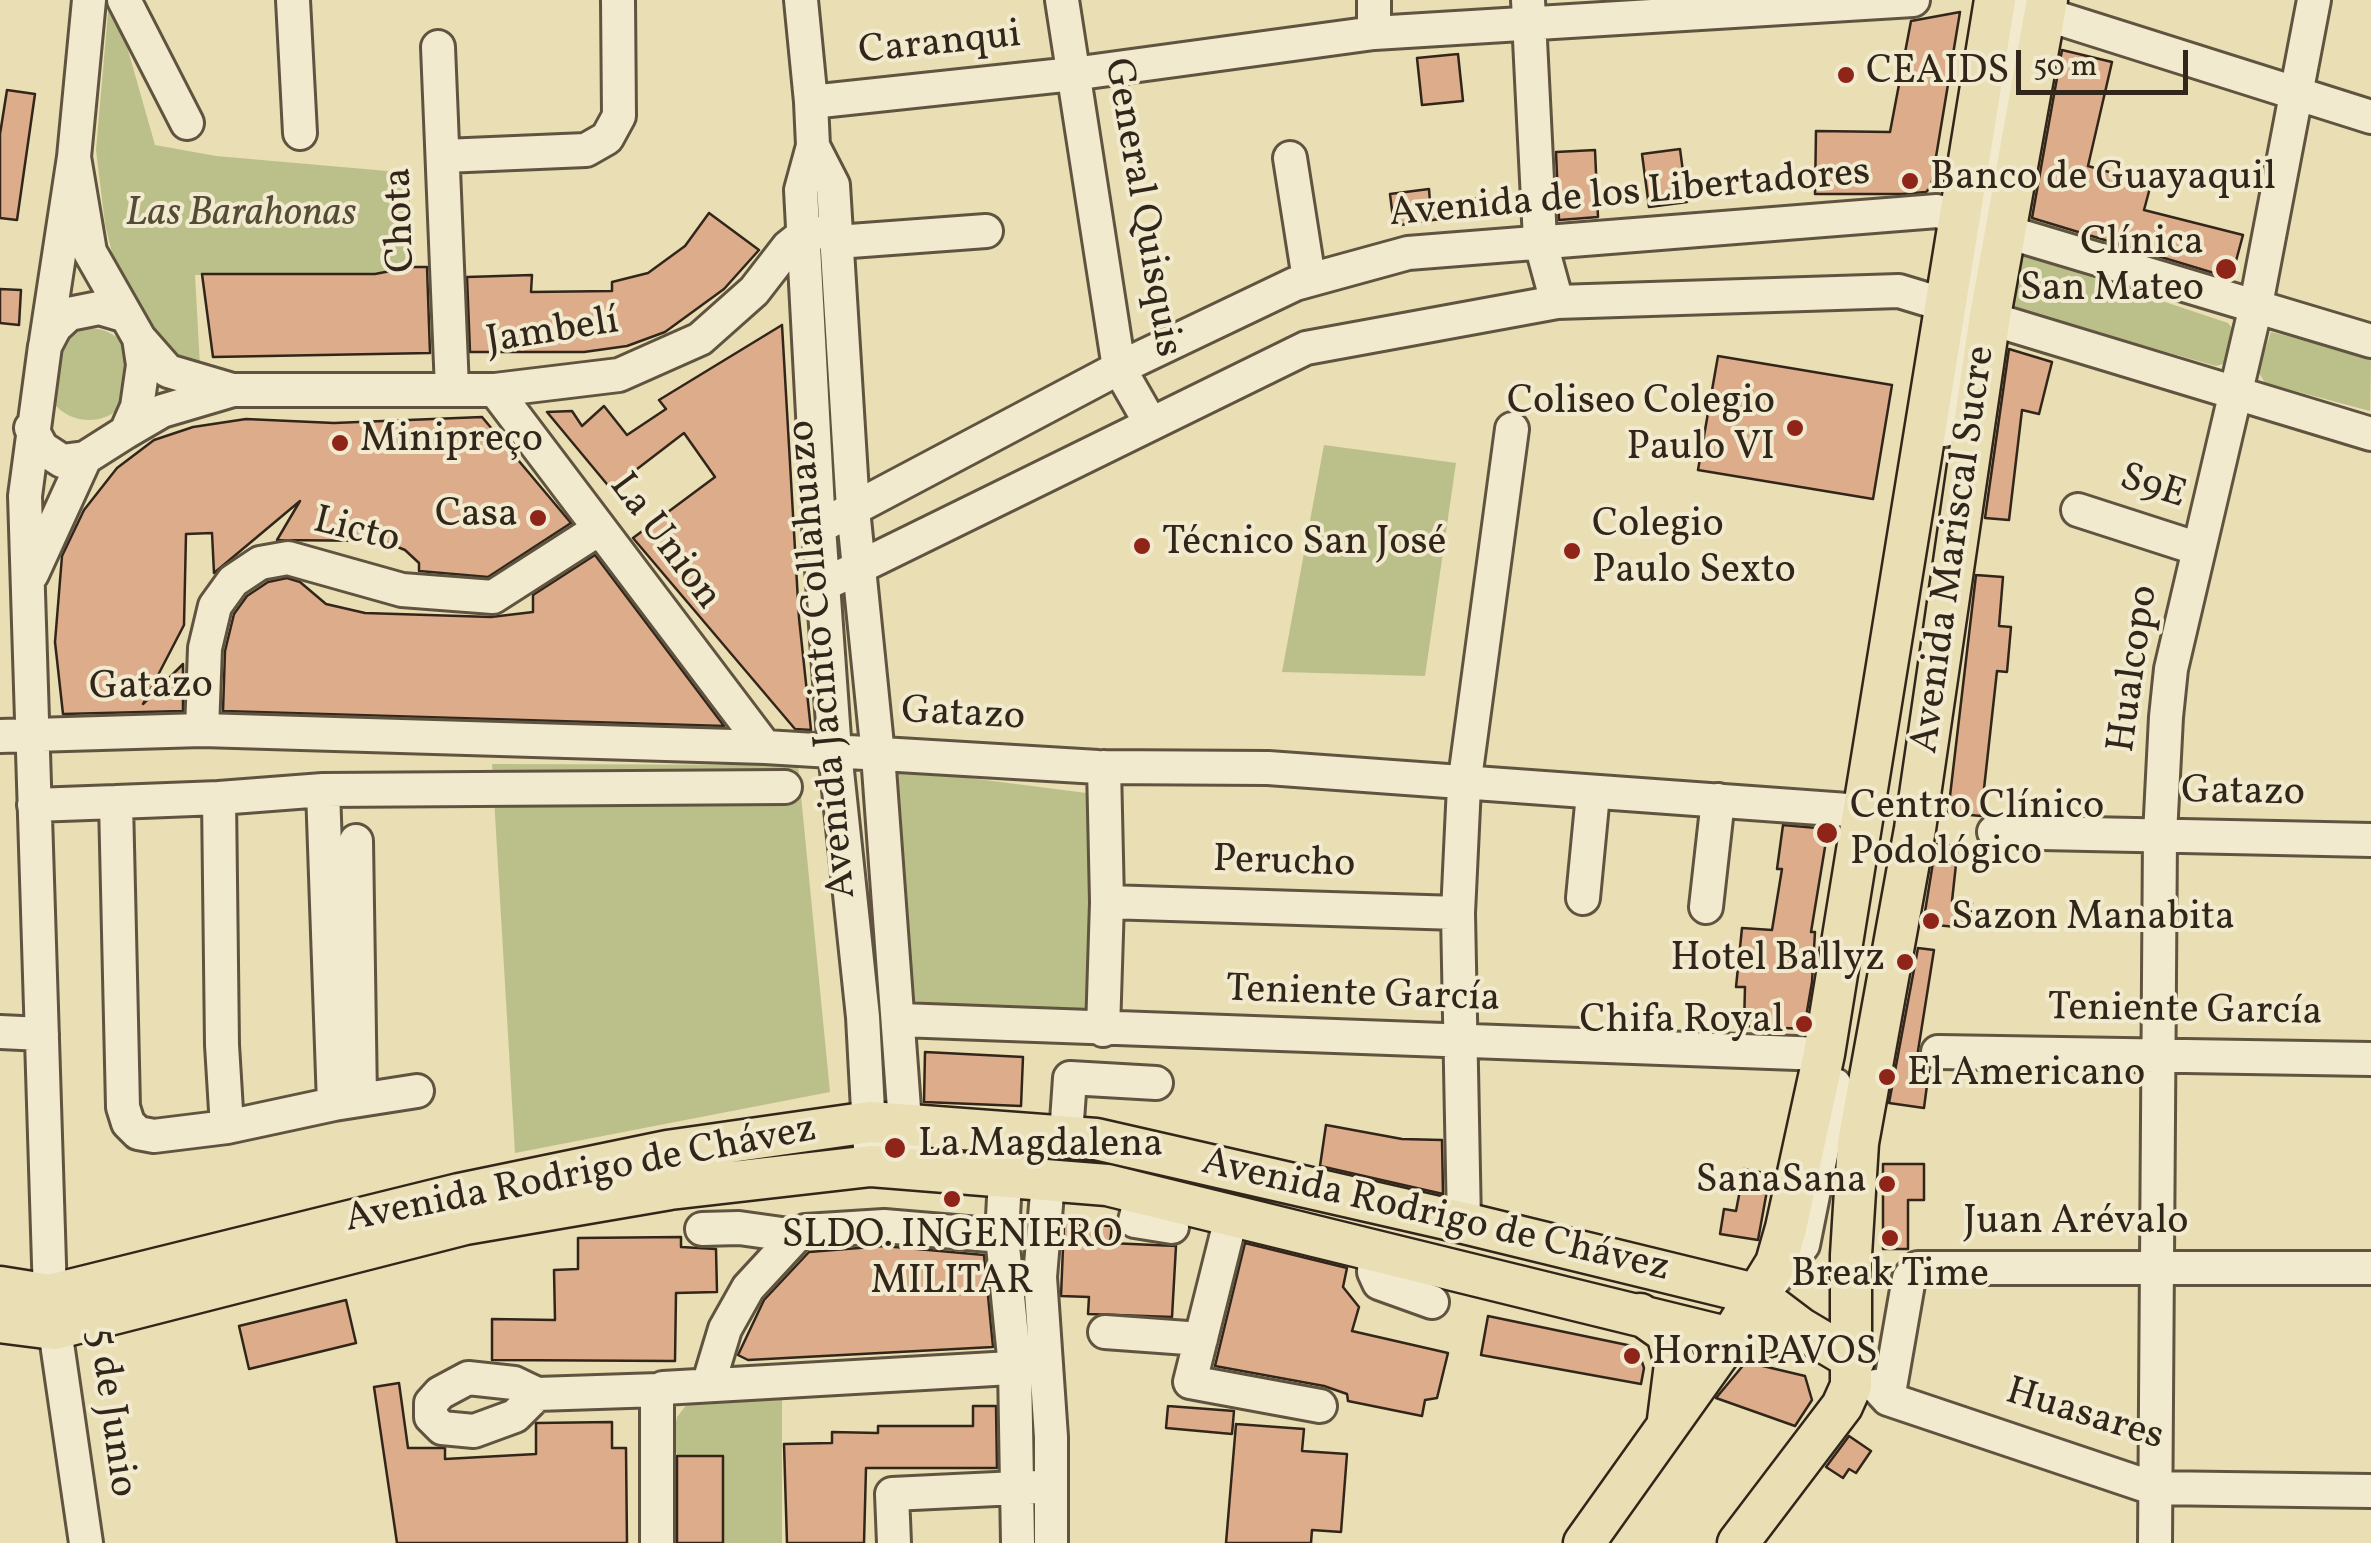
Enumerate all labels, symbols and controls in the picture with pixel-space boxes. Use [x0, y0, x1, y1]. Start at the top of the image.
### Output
street label: Caranqui [856, 14, 1024, 78]
scale bar [2021, 30, 2194, 92]
text: 50 m [2033, 46, 2097, 88]
place label: CEAIDS [1866, 51, 2009, 99]
street label: General Quisquis [1090, 55, 1190, 361]
marker: CEAIDS [1835, 64, 1857, 86]
street label: Avenida de los Libertadores [1388, 151, 1872, 241]
place label: Banco de Guayaquil [1930, 157, 2276, 205]
street label: Chota [377, 167, 429, 273]
marker: Banco de Guayaquil [1899, 170, 1921, 192]
park label: Las Barahonas [126, 193, 356, 241]
place label: Clínica San Mateo [2020, 222, 2204, 316]
marker: Clínica San Mateo [2213, 256, 2239, 282]
street label: Jambelí [483, 300, 623, 368]
street label: Avenida Mariscal Sucre [1904, 343, 2008, 757]
place label: Coliseo Colegio Paulo VI [1507, 381, 1775, 475]
marker: Coliseo Colegio Paulo VI [1784, 417, 1806, 439]
street label: Avenida Jacinto Collahuazo [780, 418, 870, 900]
place label: Minipreço [360, 419, 543, 467]
marker: Minipreço [329, 432, 351, 454]
street label: S9E [2113, 456, 2191, 522]
street label: La Union [596, 465, 730, 621]
place label: Casa [435, 494, 518, 542]
street label: Licto [308, 499, 404, 567]
place label: Colegio Paulo Sexto [1592, 504, 1796, 598]
marker: Casa [527, 507, 549, 529]
place label: Técnico San José [1162, 522, 1447, 570]
marker: Técnico San José [1131, 535, 1153, 557]
marker: Colegio Paulo Sexto [1561, 540, 1583, 562]
street label: Hualcopo [2101, 583, 2171, 755]
street label: Gatazo [89, 664, 213, 714]
street label: Gatazo [900, 690, 1026, 744]
street label: Gatazo [2181, 770, 2305, 820]
place label: Centro Clínico Podológico [1850, 786, 2104, 880]
marker: Centro Clínico Podológico [1814, 820, 1840, 846]
street label: Perucho [1212, 839, 1356, 891]
place label: Sazon Manabita [1951, 897, 2235, 945]
marker: Sazon Manabita [1920, 910, 1942, 932]
place label: Hotel Ballyz [1671, 938, 1885, 986]
marker: Hotel Ballyz [1894, 951, 1916, 973]
street label: Teniente García [1225, 968, 1501, 1026]
street label: Teniente García [2047, 987, 2323, 1039]
place label: Chifa Royal [1579, 1000, 1784, 1048]
marker: Chifa Royal [1793, 1013, 1815, 1035]
place label: El Americano [1907, 1053, 2145, 1101]
marker: El Americano [1876, 1066, 1898, 1088]
street label: Avenida Rodrigo de Chávez [341, 1108, 821, 1246]
place label: La Magdalena [918, 1124, 1163, 1172]
marker: La Magdalena [882, 1135, 908, 1161]
street label: Avenida Rodrigo de Chávez [1196, 1141, 1674, 1295]
place label: SanaSana [1695, 1160, 1867, 1208]
marker: SanaSana [1876, 1173, 1898, 1195]
marker: SLDO. INGENIERO MILITAR [941, 1188, 963, 1210]
street label: Juan Arévalo [1963, 1201, 2189, 1249]
place label: SLDO. INGENIERO MILITAR [781, 1215, 1123, 1309]
marker: Break Time [1879, 1227, 1901, 1249]
place label: Break Time [1791, 1254, 1989, 1302]
street label: 5 de Junio [73, 1326, 145, 1500]
place label: HorniPAVOS [1652, 1332, 1878, 1380]
marker: HorniPAVOS [1621, 1345, 1643, 1367]
street label: Huasares [1999, 1370, 2169, 1464]

